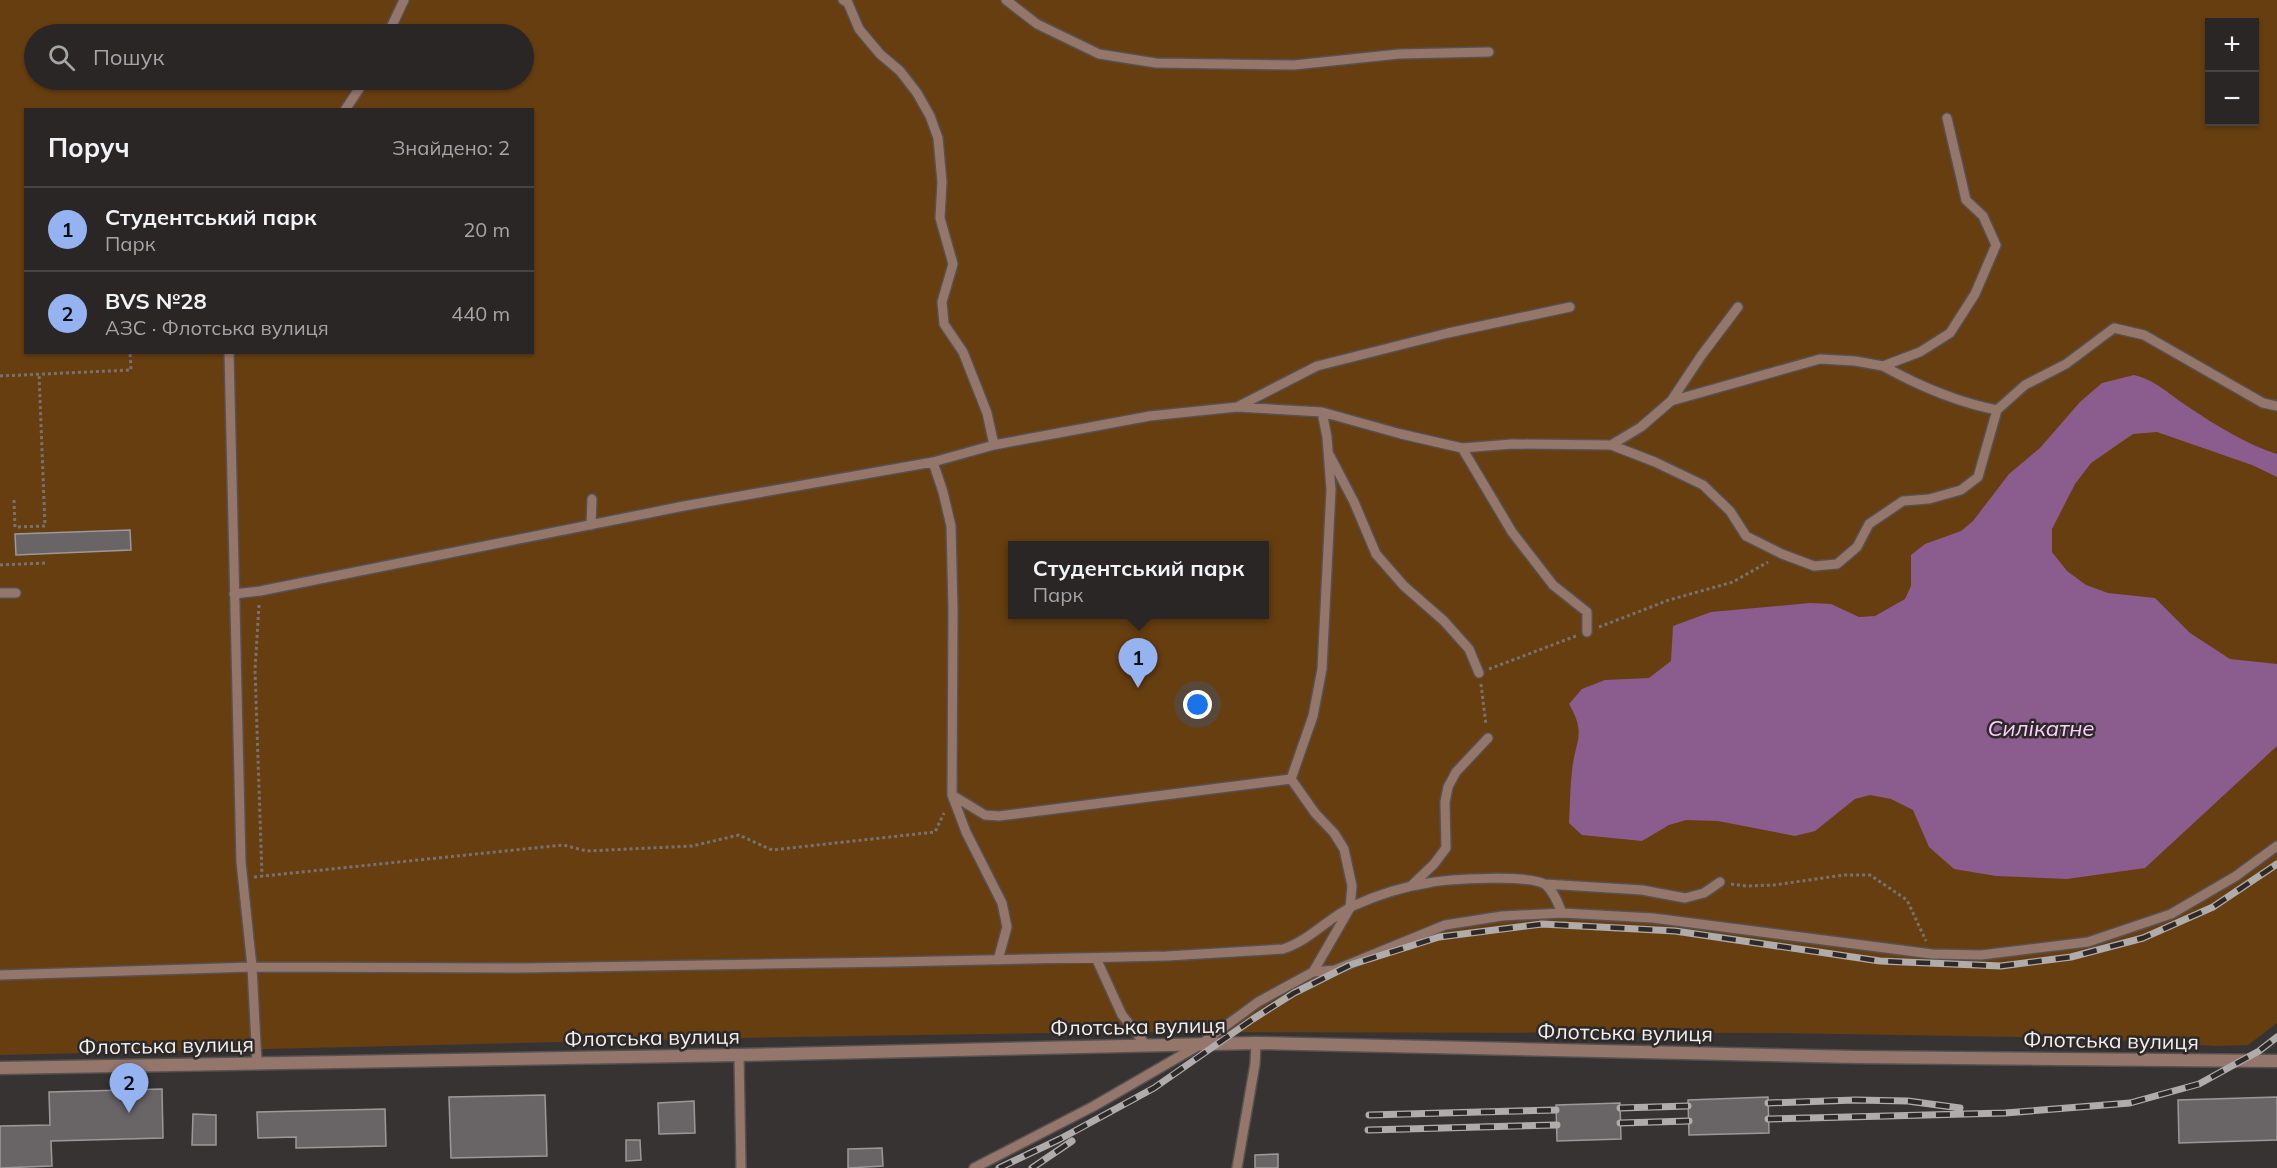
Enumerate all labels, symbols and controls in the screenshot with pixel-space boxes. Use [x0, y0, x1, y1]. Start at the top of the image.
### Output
map controls [2205, 18, 2259, 126]
button: + [2205, 18, 2259, 72]
search box [24, 24, 534, 90]
icon: search [45, 41, 78, 74]
text: Пошук [93, 43, 164, 71]
button: − [2205, 72, 2259, 126]
text: Поруч [48, 131, 130, 164]
text: Знайдено: 2 [392, 135, 510, 160]
text: Студентський парк [105, 203, 317, 231]
text: 1 [62, 217, 74, 242]
text: 20 m [463, 217, 510, 242]
text: Парк [105, 231, 155, 256]
text: BVS №28 [105, 287, 207, 315]
text: 2 [62, 301, 74, 326]
text: 440 m [451, 301, 510, 326]
text: АЗС · Флотська вулиця [105, 315, 329, 340]
popup [1008, 541, 1269, 619]
text: Студентський парк [1033, 554, 1244, 582]
text: Парк [1033, 582, 1083, 607]
pin: 1 [1118, 638, 1158, 688]
your location [1183, 690, 1212, 719]
water label: Силікатне [1987, 714, 2095, 742]
street label: Флотська вулиця [1050, 1011, 1226, 1041]
street label: Флотська вулиця [1537, 1017, 1713, 1047]
street label: Флотська вулиця [564, 1022, 740, 1052]
street label: Флотська вулиця [2023, 1025, 2199, 1055]
street label: Флотська вулиця [78, 1030, 254, 1060]
pin: 2 [110, 1064, 148, 1113]

